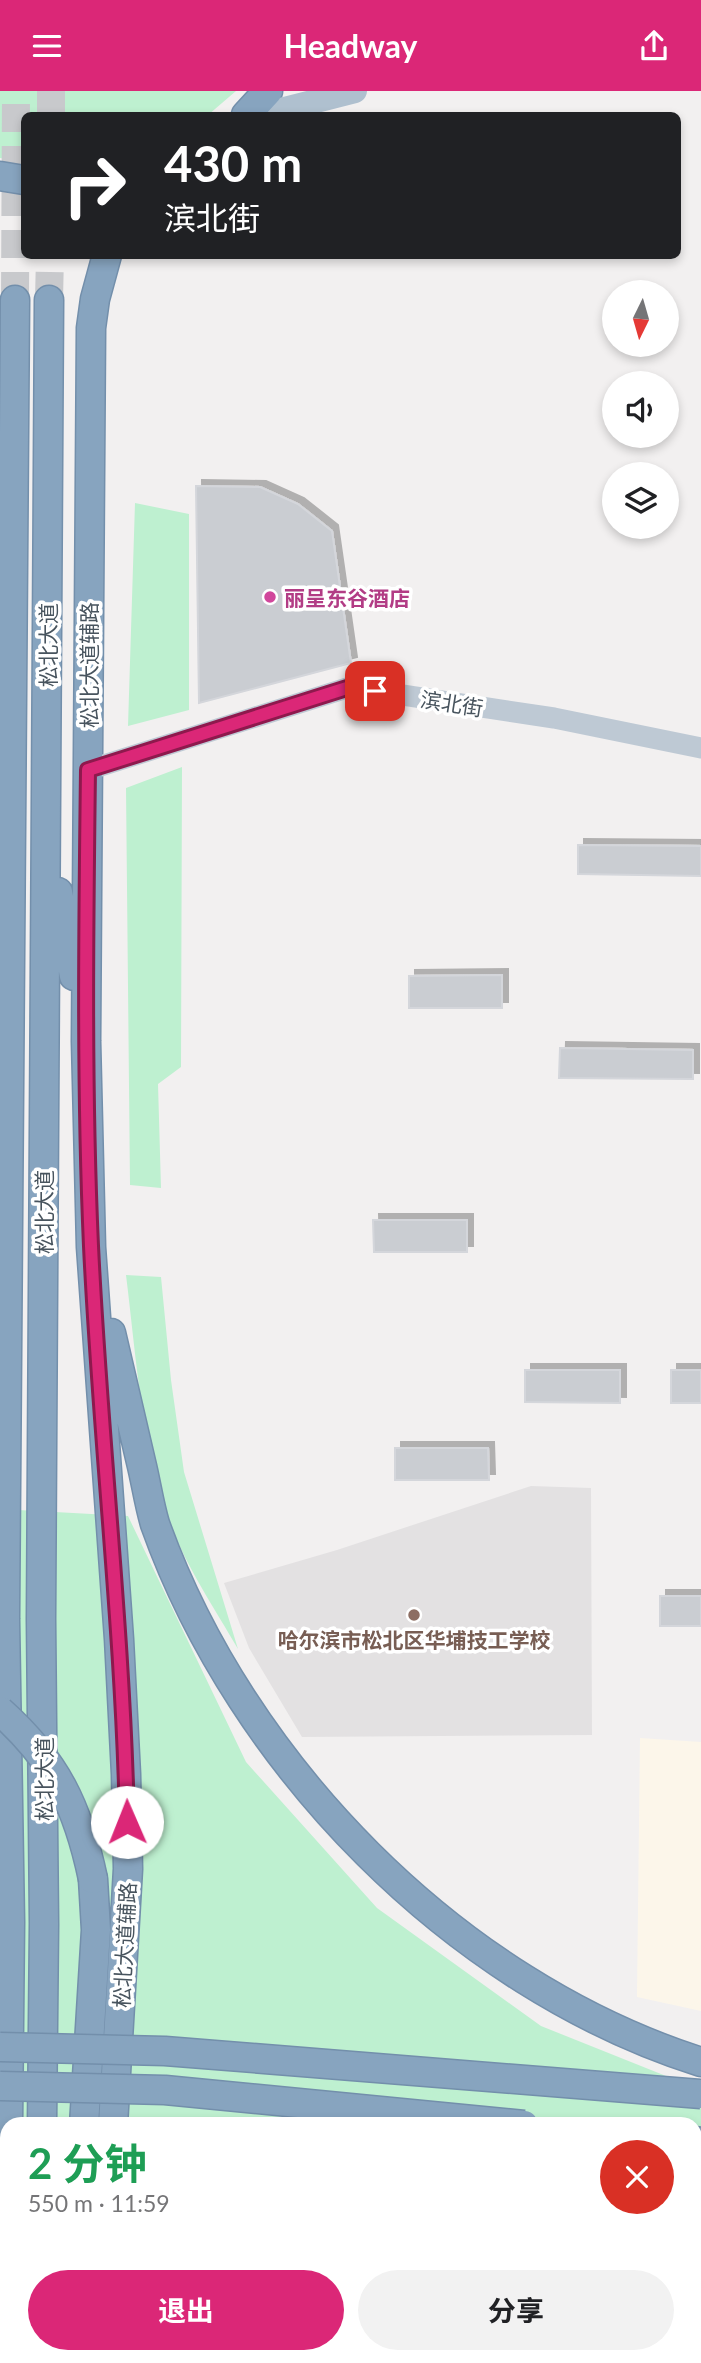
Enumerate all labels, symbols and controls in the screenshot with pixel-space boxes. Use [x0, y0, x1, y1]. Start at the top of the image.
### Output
text: Headway [284, 26, 417, 65]
icon: menu [28, 27, 66, 65]
icon: share [635, 27, 673, 65]
text: 430 m [164, 134, 302, 192]
icon: right [49, 140, 140, 231]
text: 滨北街 [164, 198, 260, 237]
north arrow [602, 280, 679, 357]
map controls [602, 280, 679, 539]
button: sound [602, 371, 679, 448]
button: layers [602, 462, 679, 539]
place label: 丽呈东谷酒店 [284, 585, 410, 610]
marker: 丽呈东谷酒店 [262, 589, 278, 605]
street label: 松北大道辅路 [76, 602, 101, 728]
street label: 松北大道 [35, 603, 60, 687]
pin [345, 661, 405, 721]
icon: arrive [356, 672, 394, 710]
street label: 滨北街 [419, 686, 485, 720]
street label: 松北大道 [31, 1170, 56, 1254]
marker: 哈尔滨市松北区华埔技工学校 [406, 1607, 422, 1623]
place label: 哈尔滨市松北区华埔技工学校 [278, 1627, 551, 1652]
street label: 松北大道 [31, 1737, 56, 1821]
position arrow [90, 1785, 164, 1859]
street label: 松北大道辅路 [108, 1881, 140, 2009]
text: 2 分钟 [28, 2138, 147, 2188]
button: close [600, 2140, 674, 2214]
text: 550 m · 11:59 [28, 2189, 170, 2217]
button: 退出 [28, 2270, 344, 2350]
button: 分享 [358, 2270, 674, 2350]

